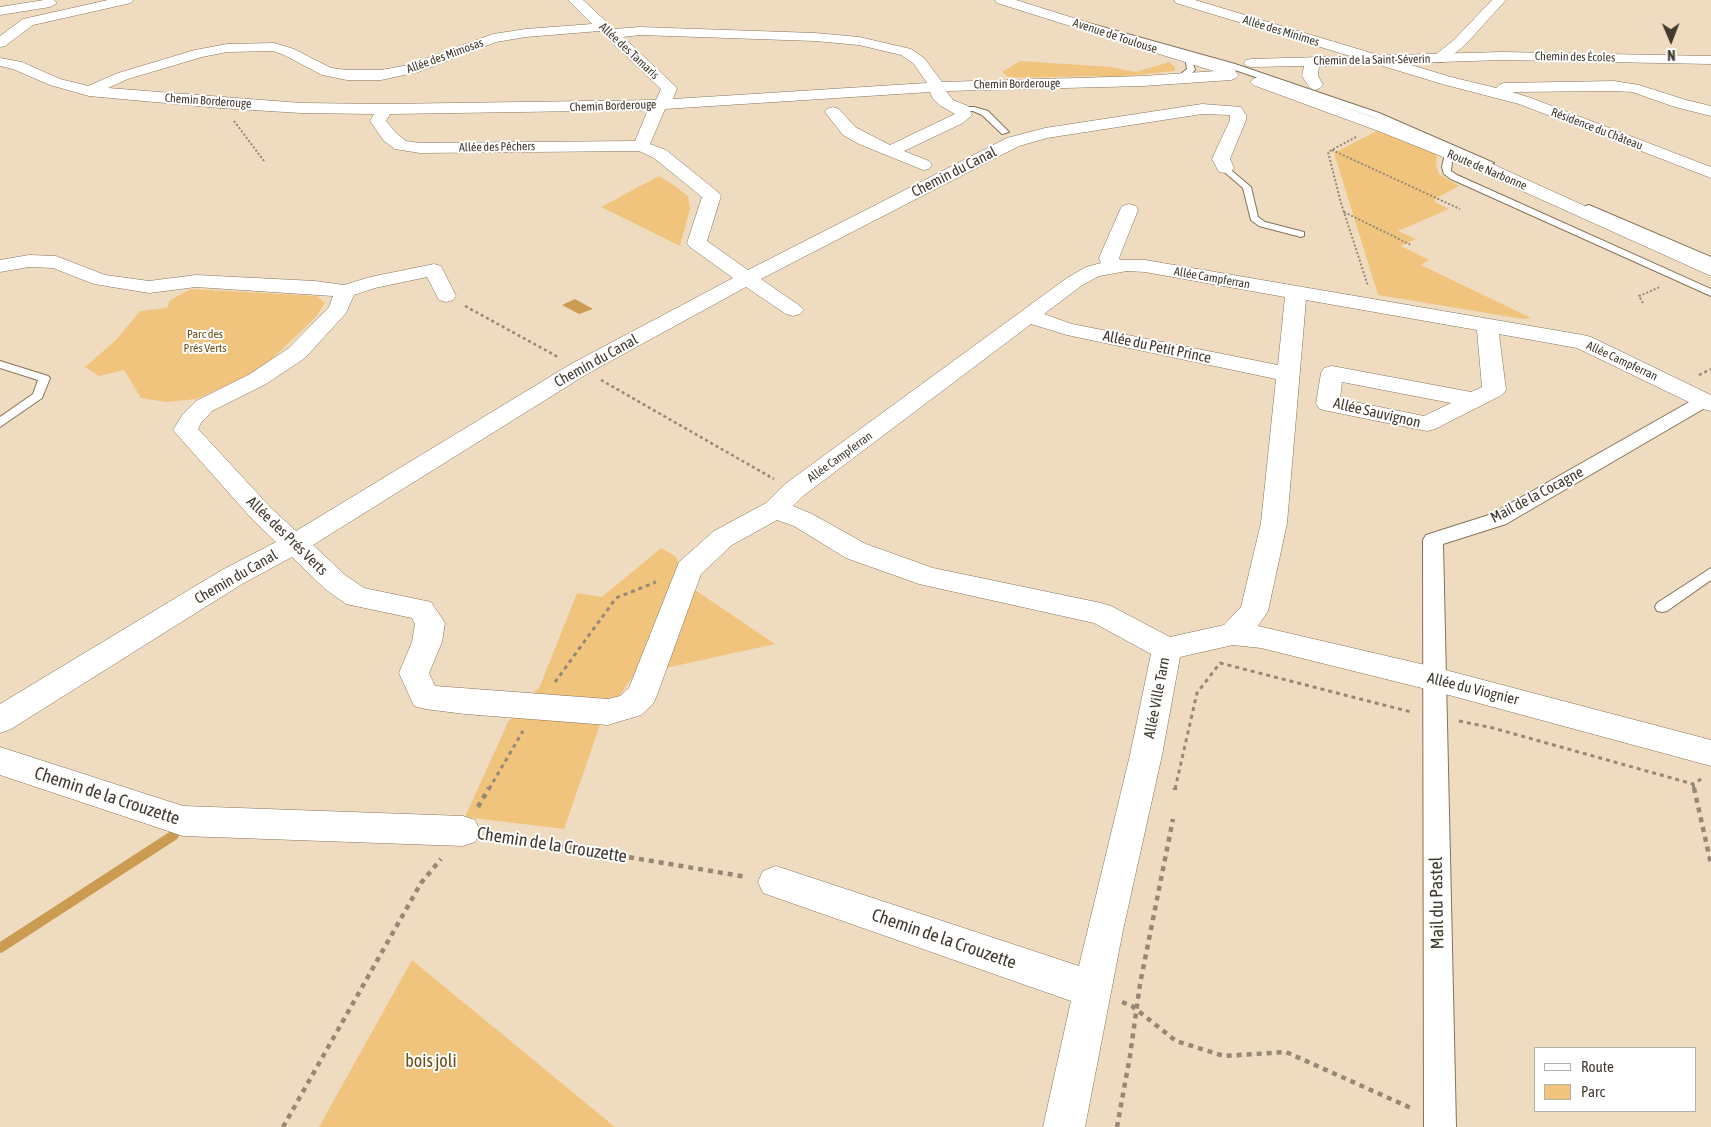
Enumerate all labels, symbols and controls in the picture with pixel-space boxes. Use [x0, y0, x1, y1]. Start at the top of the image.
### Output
street label: Allée des Minimes [1241, 13, 1321, 49]
north arrow [1646, 15, 1696, 65]
street label: Avenue de Toulouse [1071, 16, 1159, 56]
street label: Allée des Tamaris [596, 20, 662, 82]
street label: Allée des Mimosas [405, 35, 485, 77]
text: N [1667, 47, 1676, 63]
street label: Chemin des Écoles [1535, 49, 1615, 65]
street label: Chemin de la Saint-Séverin [1313, 52, 1431, 68]
street label: Chemin Borderouge [973, 76, 1061, 92]
street label: Chemin Borderouge [164, 91, 252, 111]
street label: Chemin Borderouge [569, 97, 657, 115]
street label: Résidence du Château [1549, 105, 1645, 153]
street label: Allée des Pêchers [459, 139, 535, 155]
street label: Chemin du Canal [909, 143, 999, 201]
street label: Route de Narbonne [1445, 147, 1529, 193]
street label: Allée Campferran [1173, 264, 1251, 292]
park label: Parc des Prés Verts [184, 327, 226, 355]
street label: Allée du Petit Prince [1101, 327, 1213, 367]
street label: Chemin du Canal [551, 331, 641, 391]
street label: Allée Campferran [1584, 338, 1660, 384]
street label: Allée Sauvignon [1332, 394, 1422, 432]
street label: Allée Campferran [805, 429, 875, 485]
street label: Mail de la Cocagne [1488, 463, 1586, 527]
street label: Allée des Prés Verts [243, 493, 331, 579]
street label: Chemin du Canal [191, 546, 281, 608]
street label: Allée Ville Tarn [1140, 656, 1174, 740]
street label: Allée du Viognier [1426, 669, 1520, 709]
street label: Chemin de la Crouzette [32, 762, 182, 830]
street label: Chemin de la Crouzette [476, 822, 628, 868]
street label: Mail du Pastel [1425, 857, 1449, 949]
street label: Chemin de la Crouzette [869, 904, 1019, 974]
legend [1534, 1047, 1696, 1112]
park label: bois joli [405, 1050, 457, 1072]
text: Route [1581, 1058, 1614, 1075]
text: Parc [1581, 1083, 1605, 1100]

